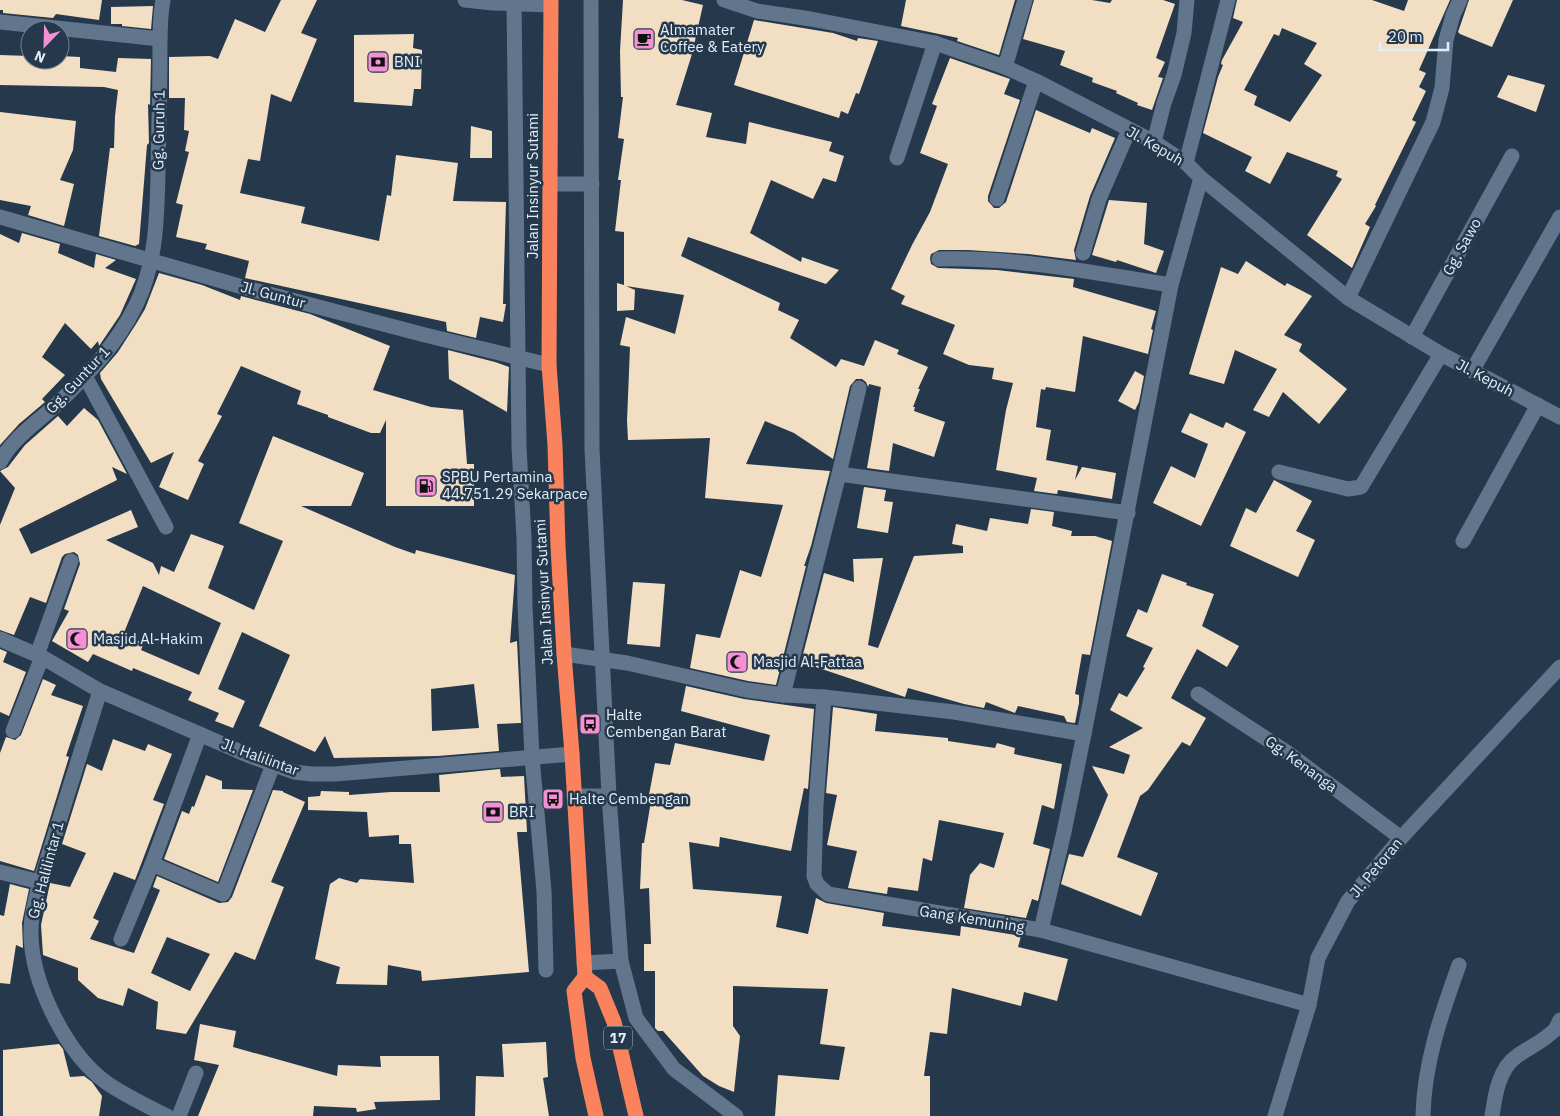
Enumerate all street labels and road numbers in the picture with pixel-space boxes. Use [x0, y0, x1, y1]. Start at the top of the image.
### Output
street label: Gg. Guruh 1 [148, 90, 169, 170]
street label: Jalan Insinyur Sutami [523, 113, 542, 259]
street label: Jl. Kepuh [1123, 122, 1187, 169]
street label: Gg. Sawo [1438, 215, 1485, 279]
street label: Jl. Guntur [239, 277, 308, 312]
street label: Gg. Guntur 1 [42, 342, 114, 417]
street label: Jl. Kepuh [1453, 354, 1517, 401]
street label: Jalan Insinyur Sutami [530, 519, 557, 666]
street label: Gg. Kenanga [1262, 731, 1341, 796]
street label: Jl. Halilintar [219, 734, 302, 779]
street label: Gg. Halilintar 1 [23, 819, 68, 921]
street label: Jl. Petoran [1345, 834, 1406, 901]
street label: Gang Kemuning [918, 901, 1026, 936]
road number: 17 [604, 1026, 632, 1050]

